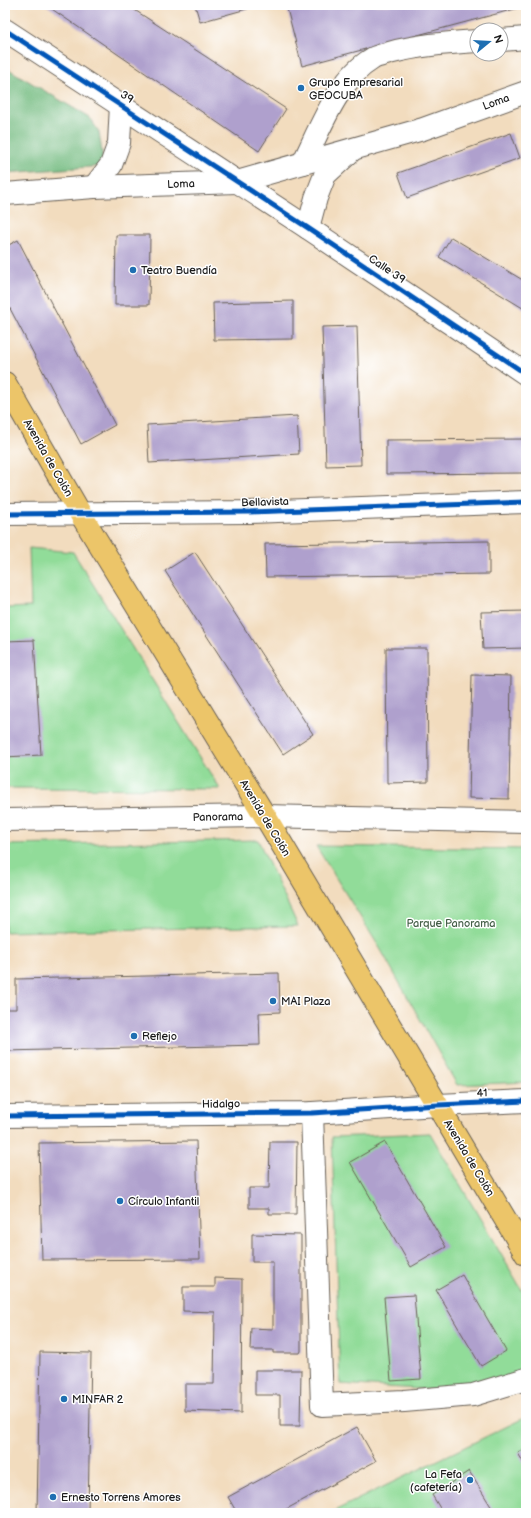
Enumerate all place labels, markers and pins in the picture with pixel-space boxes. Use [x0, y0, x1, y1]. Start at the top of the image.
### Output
place label: Grupo Empresarial GEOCUBA [309, 76, 403, 102]
marker: Grupo Empresarial GEOCUBA [296, 83, 306, 93]
place label: Teatro Buendía [141, 264, 217, 277]
marker: Teatro Buendía [128, 265, 138, 275]
place label: MAI Plaza [281, 995, 330, 1008]
marker: MAI Plaza [268, 996, 278, 1006]
place label: Reflejo [142, 1030, 177, 1043]
marker: Reflejo [129, 1031, 139, 1041]
place label: Círculo Infantil [128, 1195, 199, 1208]
marker: Círculo Infantil [115, 1196, 125, 1206]
place label: MINFAR 2 [72, 1393, 124, 1406]
marker: MINFAR 2 [59, 1394, 69, 1404]
place label: La Fefa (cafetería) [410, 1468, 462, 1494]
marker: La Fefa (cafetería) [465, 1475, 475, 1485]
place label: Ernesto Torrens Amores [61, 1491, 181, 1504]
marker: Ernesto Torrens Amores [48, 1492, 58, 1502]

